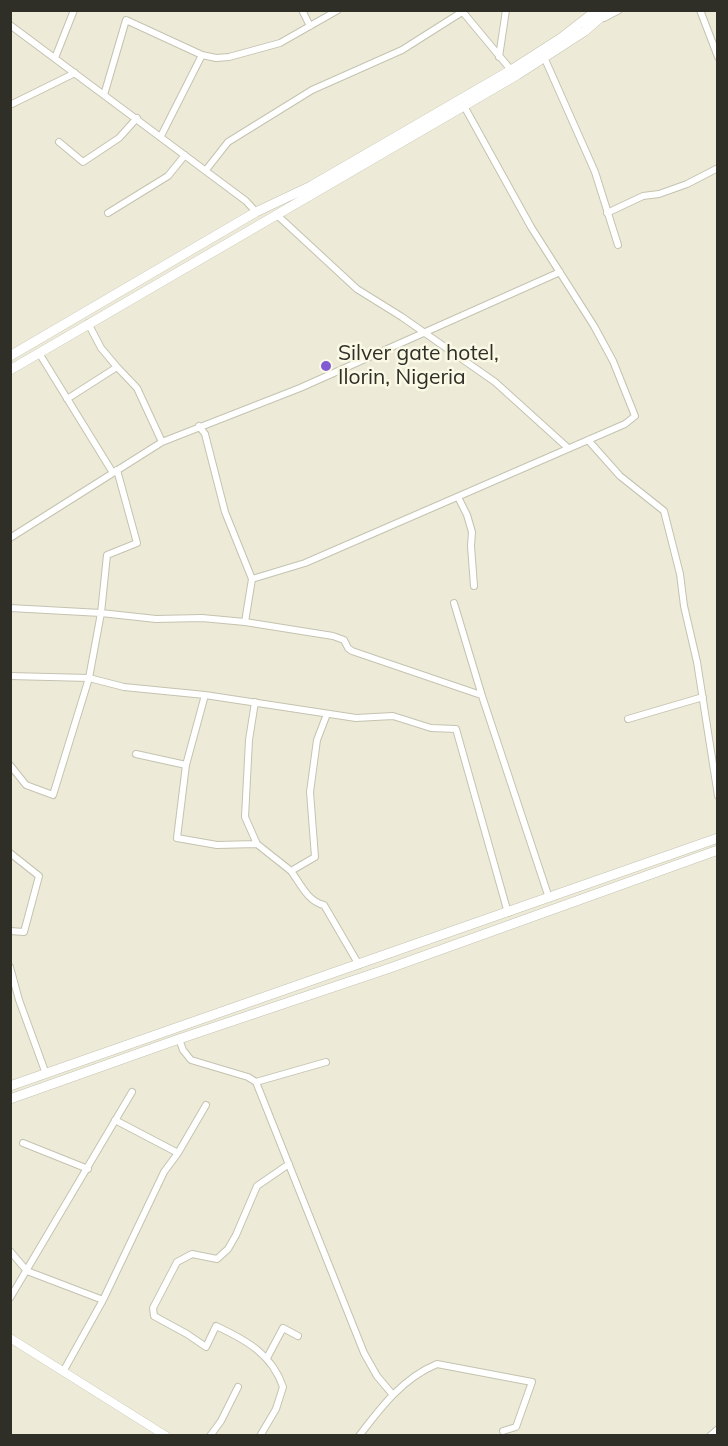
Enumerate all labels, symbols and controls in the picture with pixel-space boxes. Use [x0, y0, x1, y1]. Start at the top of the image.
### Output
place label: Silver gate hotel, Ilorin, Nigeria [338, 341, 499, 391]
marker: Silver gate hotel, Ilorin, Nigeria [319, 359, 333, 373]

